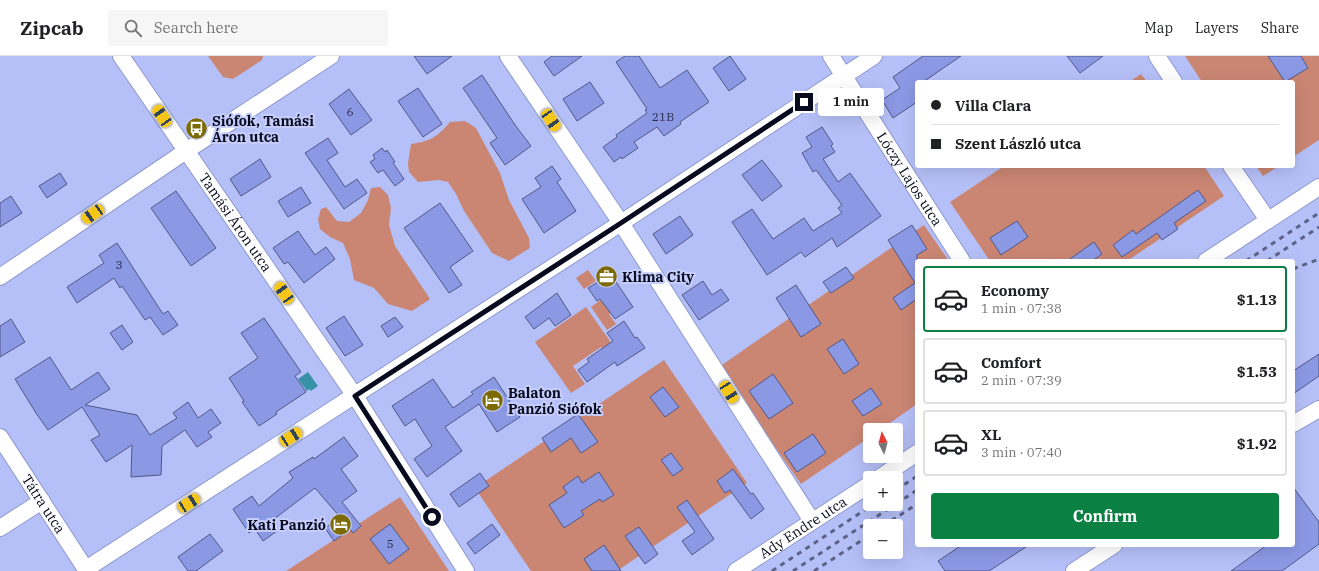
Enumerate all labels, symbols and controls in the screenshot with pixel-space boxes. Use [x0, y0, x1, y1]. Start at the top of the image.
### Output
search box [108, 10, 388, 46]
text: Zipcab [20, 16, 84, 40]
icon: search [122, 17, 144, 39]
text: Search here [154, 18, 238, 37]
text: Map [1145, 19, 1173, 37]
text: Layers [1195, 19, 1239, 37]
text: Share [1261, 19, 1299, 37]
callout: 1 min [818, 88, 884, 116]
route end [795, 93, 813, 111]
text: 1 min [833, 93, 869, 110]
text: Villa Clara [955, 96, 1031, 115]
car [150, 103, 174, 129]
house number: 6 [346, 104, 354, 119]
car [539, 107, 563, 133]
house number: 21B [652, 109, 674, 124]
place label: Siófok, Tamási Áron utca [212, 112, 314, 146]
bus stop icon: Siófok, Tamási Áron utca [183, 116, 209, 142]
street label: Lóczy Lajos utca [873, 129, 947, 230]
text: Szent László utca [955, 134, 1081, 153]
street label: Tamási Áron utca [195, 169, 276, 276]
car [80, 202, 106, 226]
house number: 3 [115, 257, 123, 272]
office icon: Klima City [594, 264, 620, 290]
place label: Klima City [622, 268, 694, 286]
car [272, 280, 296, 306]
icon: car [933, 281, 969, 317]
text: Economy [981, 281, 1049, 300]
text: $1.13 [1237, 290, 1277, 309]
text: 1 min · 07:38 [981, 300, 1062, 317]
icon: car [933, 353, 969, 389]
text: Comfort [981, 353, 1041, 372]
text: $1.53 [1237, 362, 1277, 381]
text: 2 min · 07:39 [981, 372, 1062, 389]
car [717, 379, 741, 405]
place label: Balaton Panzió Siófok [508, 384, 602, 418]
hotel icon: Balaton Panzió Siófok [480, 388, 506, 414]
north arrow [863, 423, 903, 463]
map controls [863, 423, 903, 559]
car [278, 425, 304, 449]
icon: car [933, 425, 969, 461]
text: XL [981, 425, 1001, 444]
text: $1.92 [1237, 434, 1277, 453]
text: 3 min · 07:40 [981, 444, 1062, 461]
street label: Tátra utca [18, 471, 69, 537]
button: + [863, 471, 903, 511]
car [176, 491, 202, 515]
street label: Ady Endre utca [756, 492, 851, 562]
button: Confirm [931, 493, 1279, 539]
route start [423, 508, 441, 526]
hotel icon: Kati Panzió [328, 512, 354, 538]
place label: Kati Panzió [247, 516, 326, 534]
button: − [863, 519, 903, 559]
house number: 5 [386, 536, 394, 551]

